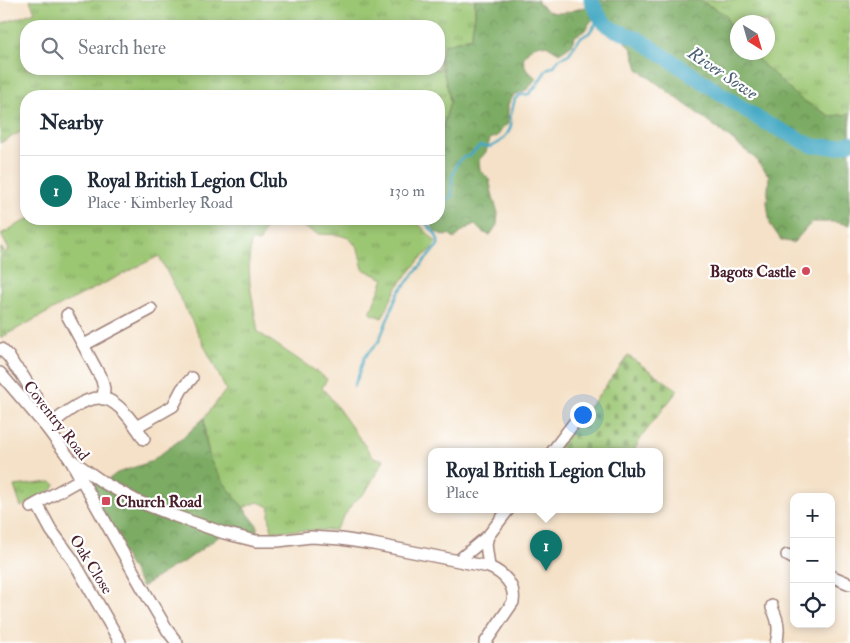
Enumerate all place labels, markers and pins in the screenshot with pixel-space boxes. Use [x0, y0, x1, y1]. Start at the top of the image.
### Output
place label: Bagots Castle [710, 262, 796, 283]
marker: Bagots Castle [800, 265, 812, 277]
place label: Church Road [116, 492, 202, 512]
marker: Church Road [100, 495, 112, 507]
pin: 1 [530, 530, 562, 571]

